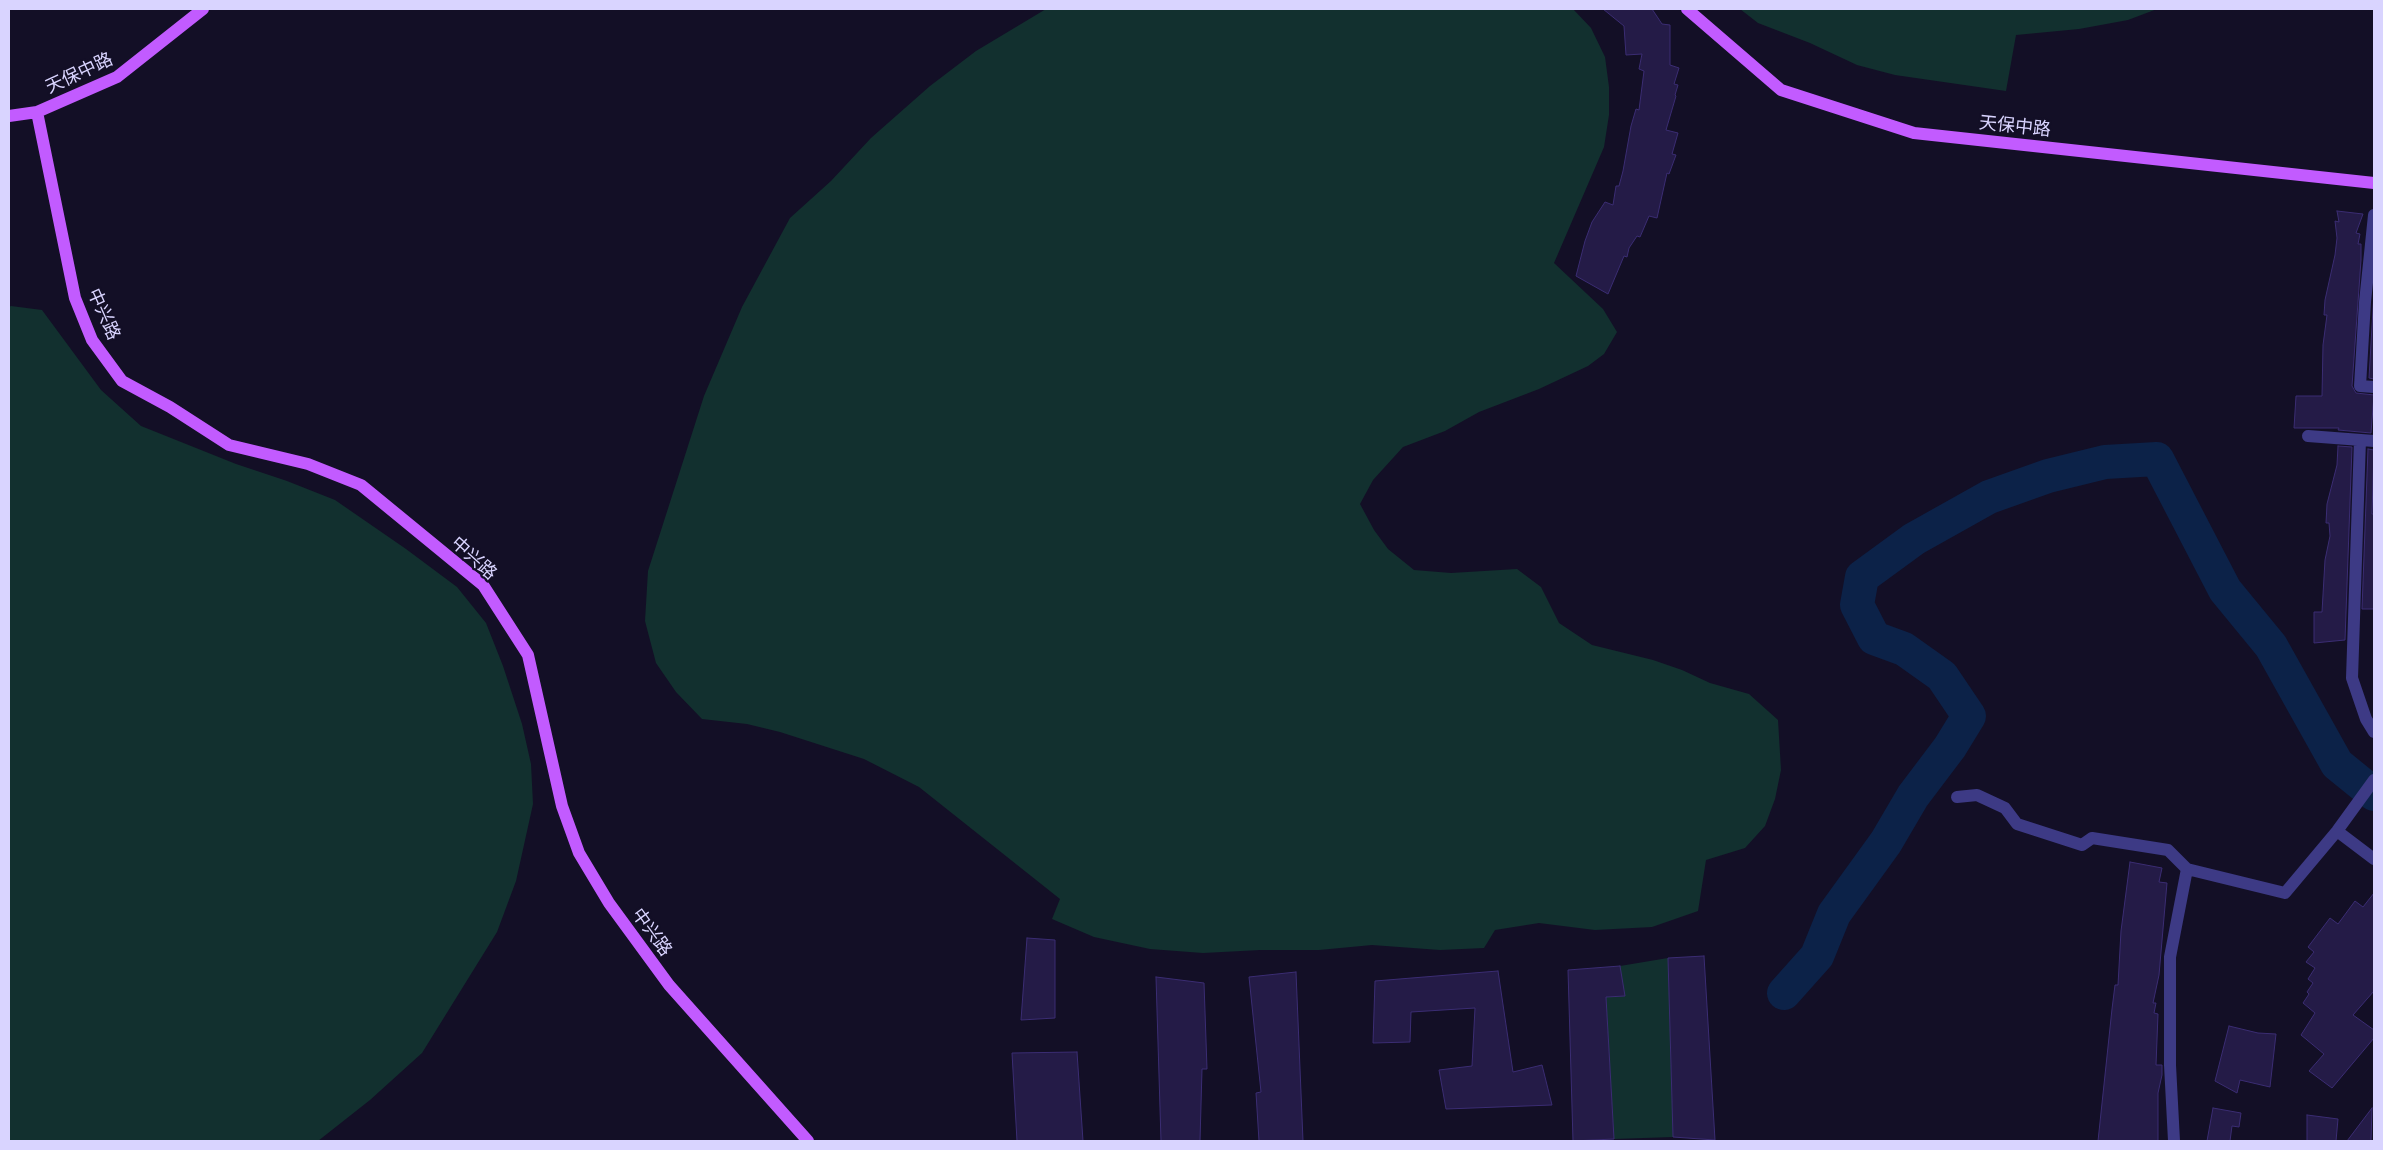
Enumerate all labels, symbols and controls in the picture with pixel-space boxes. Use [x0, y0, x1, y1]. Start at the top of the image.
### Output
street label: 天保中路 [42, 48, 116, 98]
street label: 天保中路 [1978, 111, 2052, 141]
street label: 中兴路 [83, 285, 125, 343]
street label: 中兴路 [447, 532, 501, 584]
street label: 中兴路 [627, 904, 677, 960]

